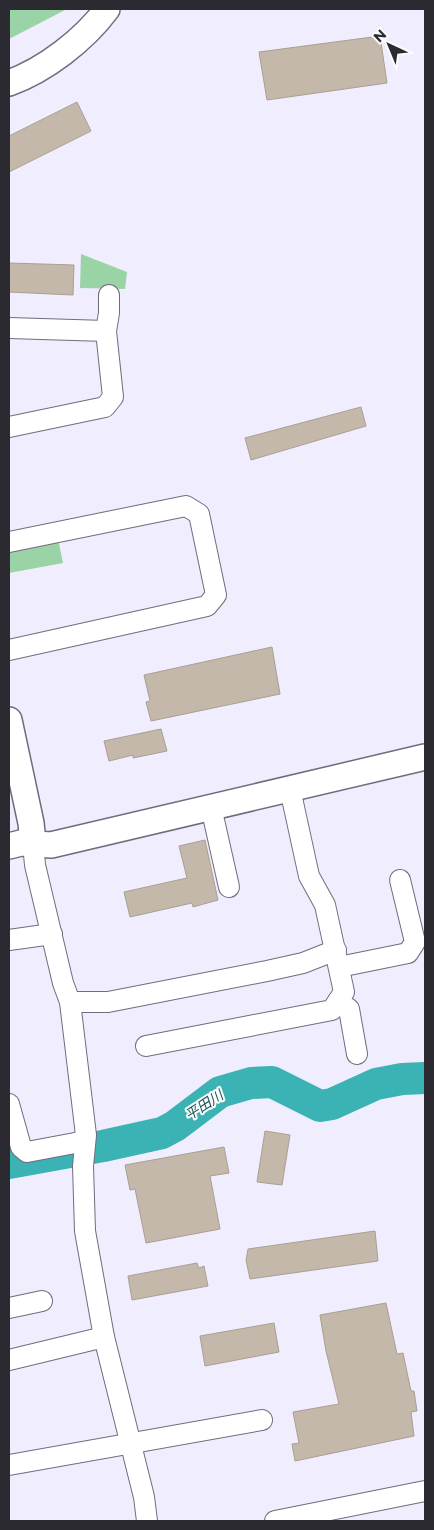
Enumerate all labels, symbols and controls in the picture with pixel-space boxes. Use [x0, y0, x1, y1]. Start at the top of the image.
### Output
north arrow [364, 20, 414, 70]
text: N [370, 25, 390, 46]
water label: 平田川 [181, 1085, 228, 1124]

